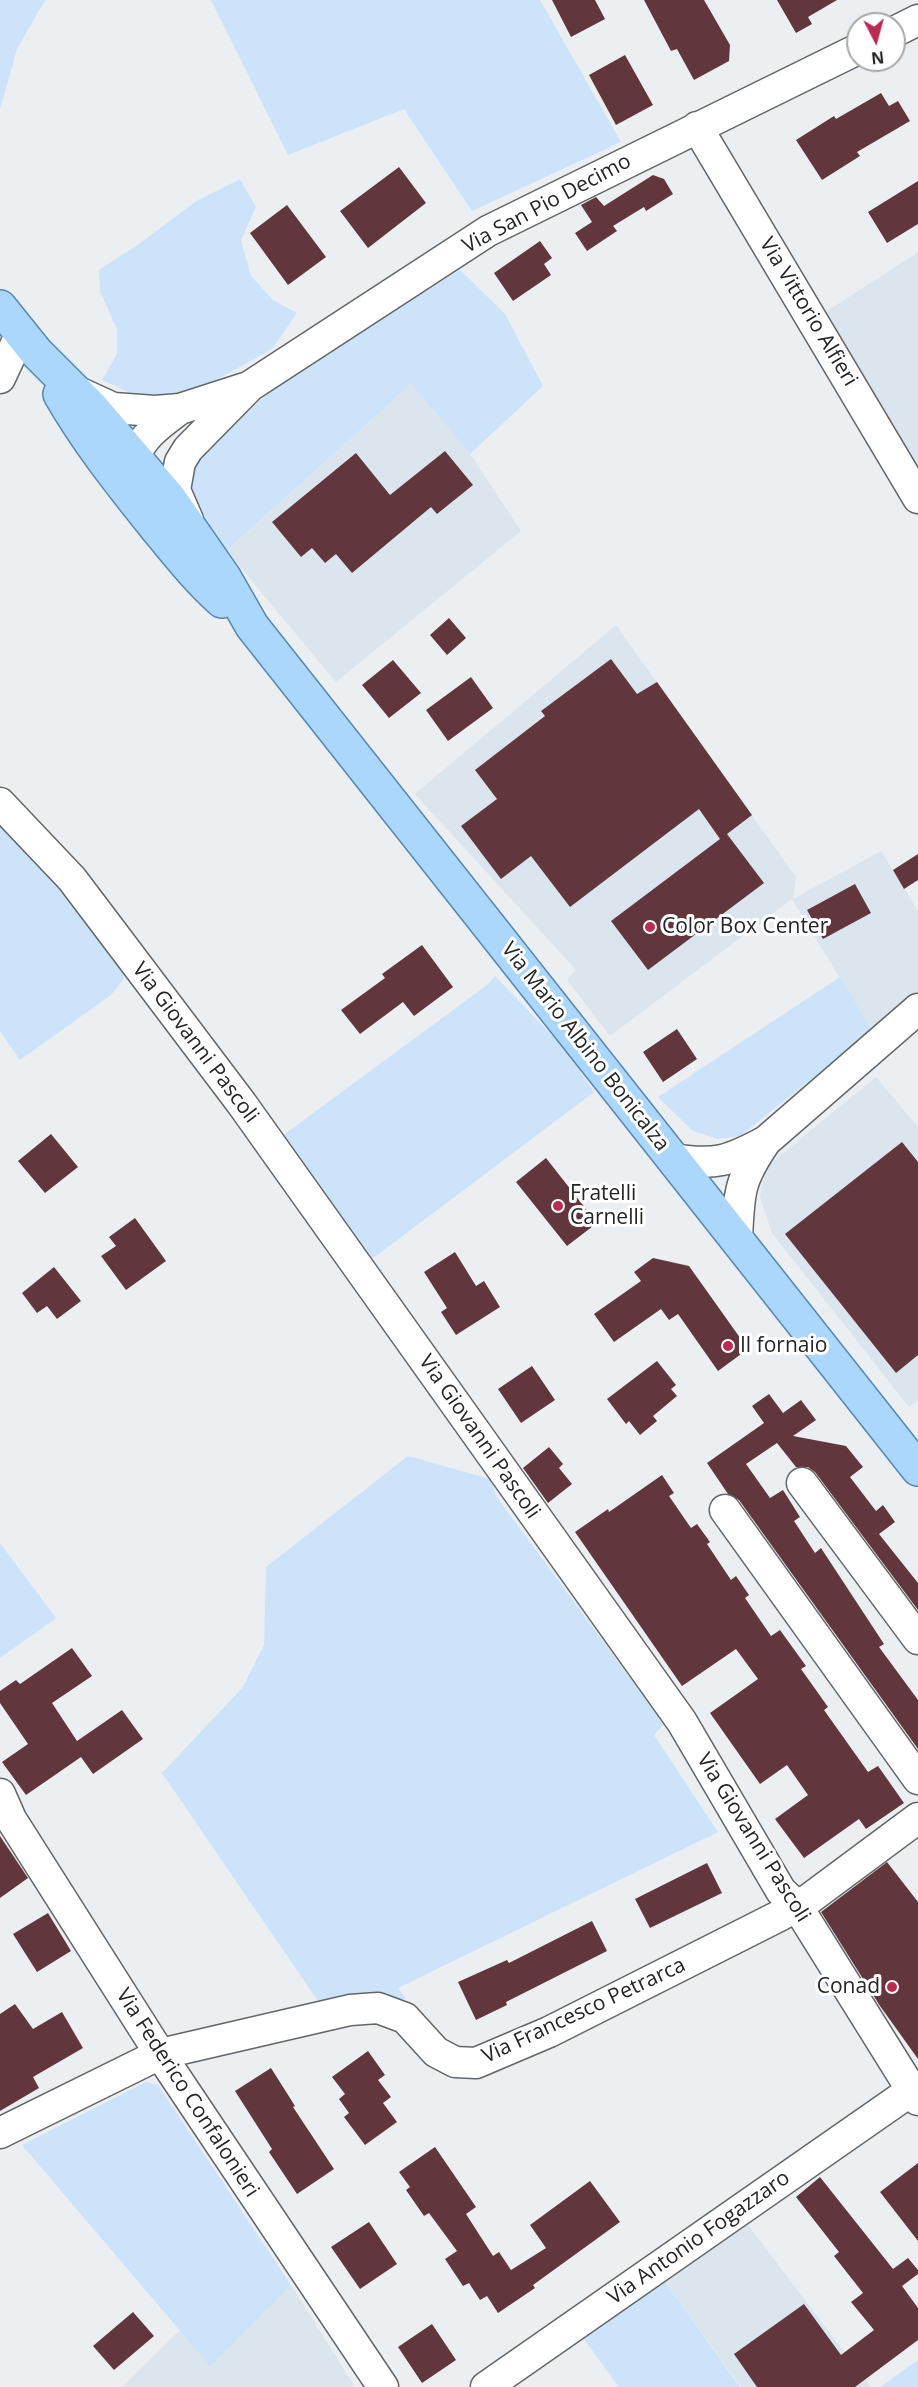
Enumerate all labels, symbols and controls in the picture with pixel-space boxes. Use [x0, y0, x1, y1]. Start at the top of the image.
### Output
north arrow [846, 12, 906, 72]
text: N [870, 46, 885, 70]
street label: Via San Pio Decimo [459, 149, 635, 259]
street label: Via Vittorio Alfieri [754, 233, 862, 391]
place label: Color Box Center [662, 914, 828, 940]
marker: Color Box Center [643, 920, 657, 934]
street label: Via Mario Albino Bonicalza [496, 938, 674, 1156]
street label: Via Giovanni Pascoli [126, 958, 264, 1128]
place label: Fratelli Carnelli [570, 1181, 644, 1231]
marker: Fratelli Carnelli [551, 1199, 565, 1213]
place label: Il fornaio [740, 1333, 827, 1359]
marker: Il fornaio [721, 1339, 735, 1353]
street label: Via Giovanni Pascoli [413, 1350, 545, 1524]
street label: Via Giovanni Pascoli [691, 1749, 815, 1927]
street label: Via Francesco Petrarca [478, 1953, 690, 2069]
place label: Conad [817, 1974, 880, 2000]
marker: Conad [885, 1980, 899, 1994]
street label: Via Federico Confalonieri [110, 1984, 264, 2202]
street label: Via Antonio Fogazzaro [603, 2166, 795, 2310]

